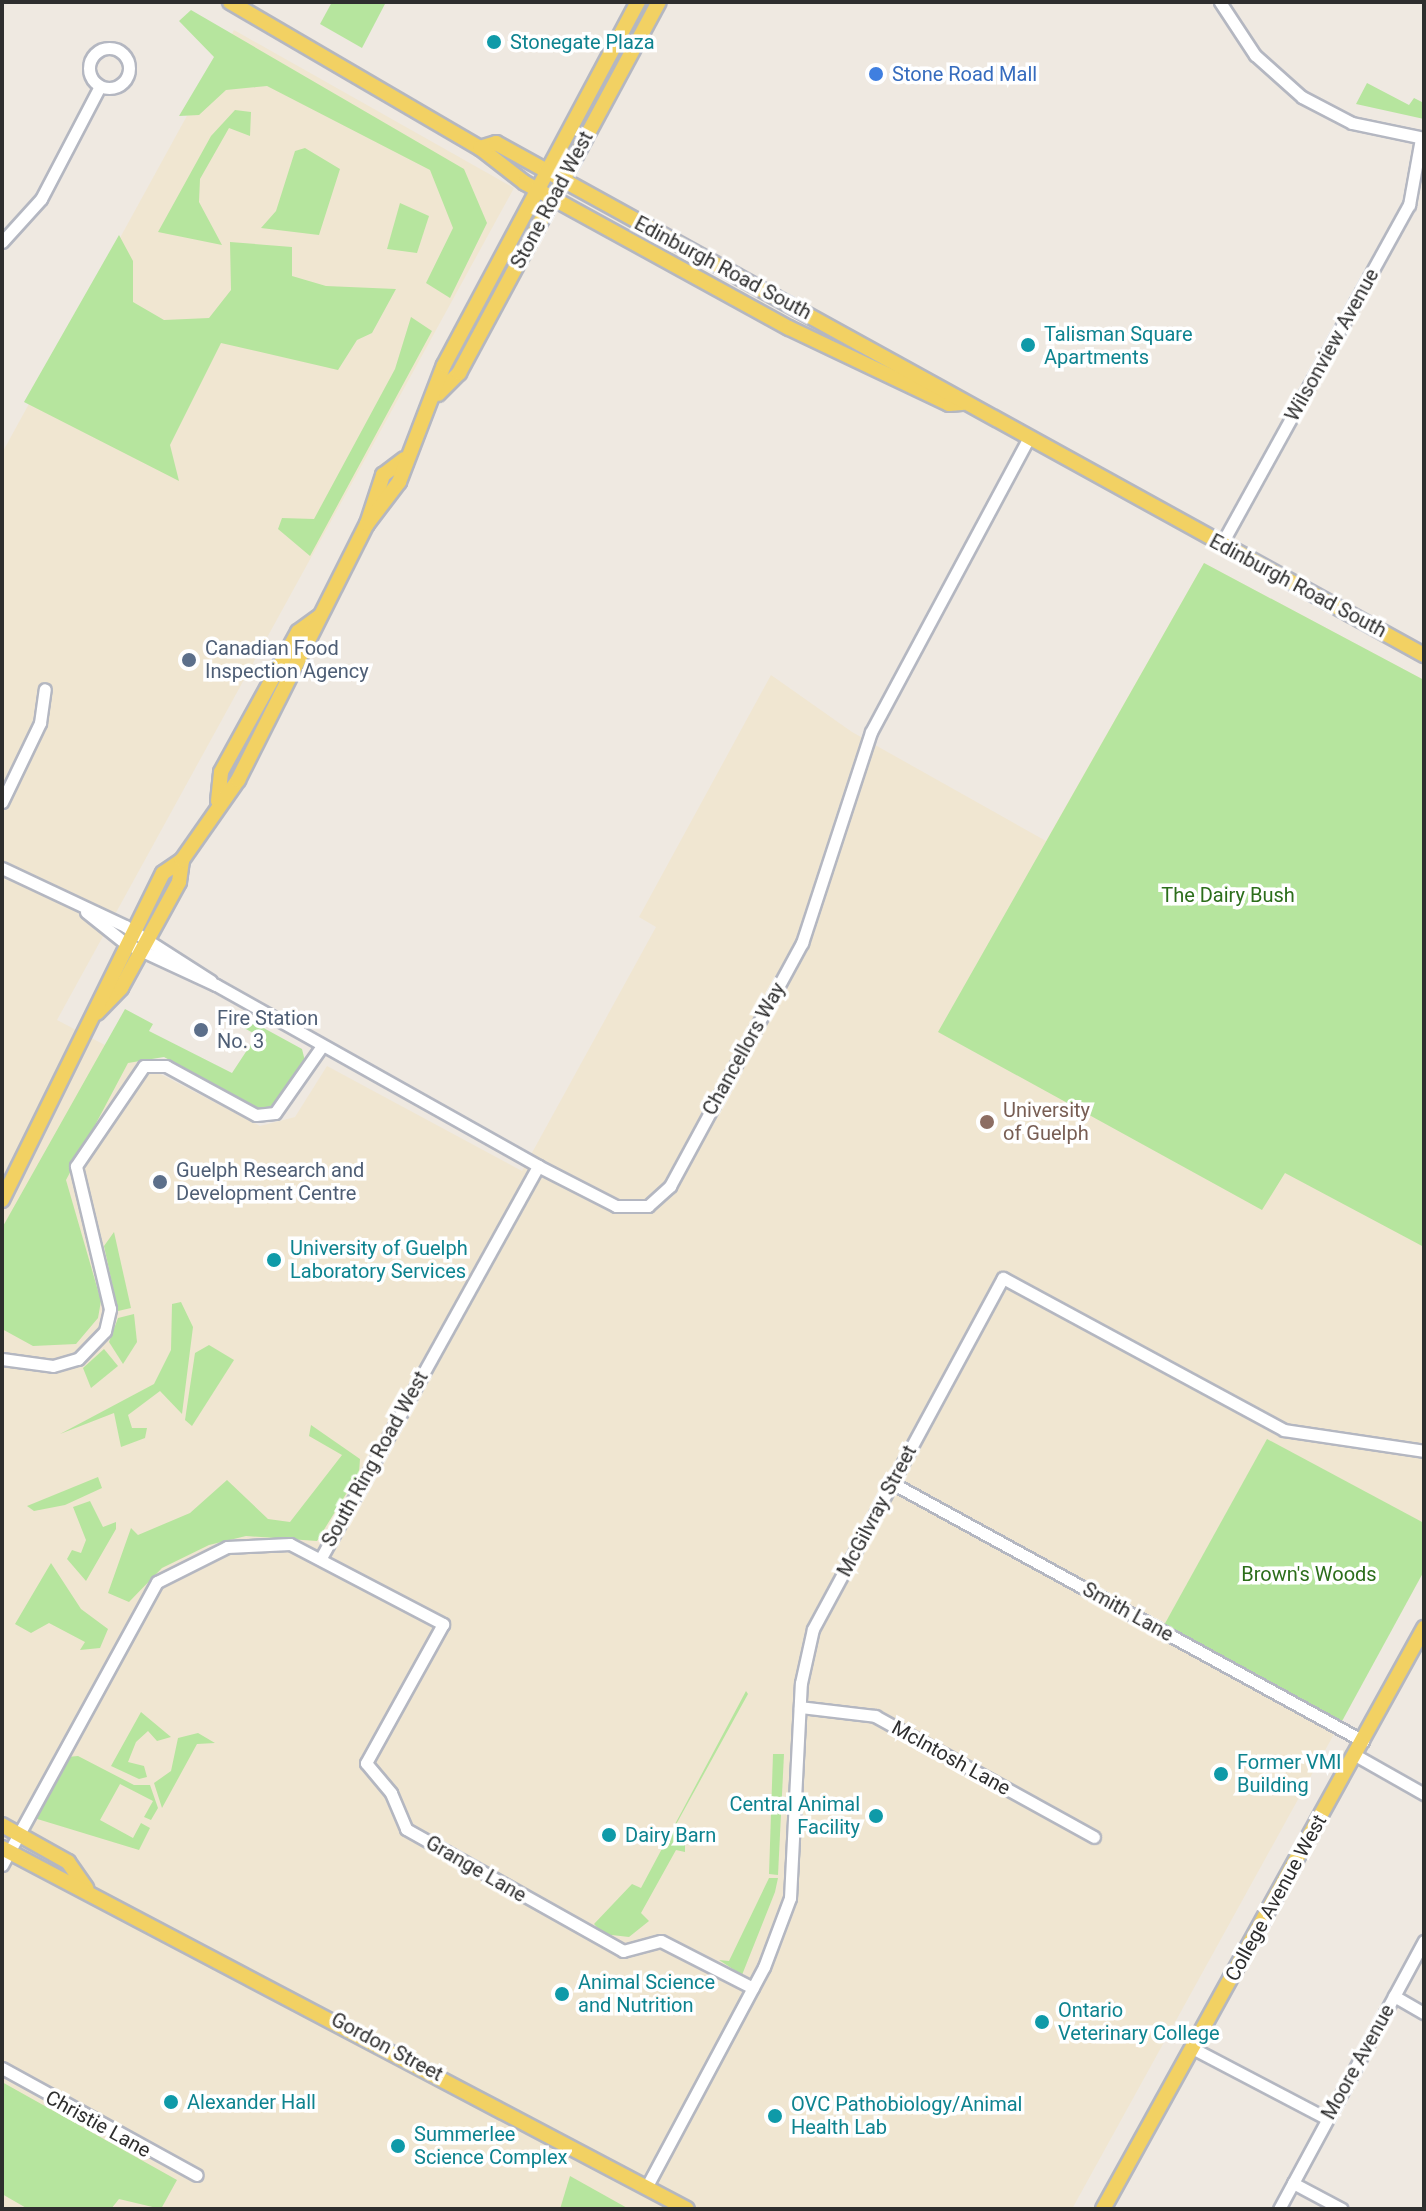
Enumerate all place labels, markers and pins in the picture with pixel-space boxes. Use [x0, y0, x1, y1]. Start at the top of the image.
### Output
place label: Stonegate Plaza [510, 30, 655, 54]
marker: Stonegate Plaza [485, 33, 503, 51]
place label: Stone Road Mall [892, 62, 1037, 86]
marker: Stone Road Mall [867, 65, 885, 83]
place label: Talisman Square Apartments [1044, 322, 1193, 369]
marker: Talisman Square Apartments [1019, 336, 1037, 354]
place label: Canadian Food Inspection Agency [205, 636, 369, 683]
marker: Canadian Food Inspection Agency [180, 651, 198, 669]
place label: Fire Station No. 3 [217, 1006, 318, 1053]
marker: Fire Station No. 3 [192, 1021, 210, 1039]
place label: University of Guelph [1003, 1098, 1090, 1145]
marker: University of Guelph [978, 1113, 996, 1131]
place label: Guelph Research and Development Centre [176, 1158, 364, 1205]
marker: Guelph Research and Development Centre [151, 1173, 169, 1191]
place label: University of Guelph Laboratory Services [290, 1236, 468, 1283]
marker: University of Guelph Laboratory Services [265, 1251, 283, 1269]
place label: Former VMI Building [1237, 1750, 1342, 1797]
marker: Former VMI Building [1212, 1765, 1230, 1783]
place label: Central Animal Facility [729, 1792, 860, 1839]
marker: Central Animal Facility [867, 1807, 885, 1825]
place label: Dairy Barn [625, 1823, 716, 1847]
marker: Dairy Barn [600, 1826, 618, 1844]
place label: Animal Science and Nutrition [578, 1970, 715, 2017]
marker: Animal Science and Nutrition [553, 1985, 571, 2003]
place label: Ontario Veterinary College [1058, 1998, 1220, 2045]
marker: Ontario Veterinary College [1033, 2013, 1051, 2031]
place label: Alexander Hall [187, 2090, 316, 2114]
place label: OVC Pathobiology/Animal Health Lab [791, 2092, 1022, 2139]
marker: Alexander Hall [162, 2093, 180, 2111]
marker: OVC Pathobiology/Animal Health Lab [766, 2107, 784, 2125]
place label: Summerlee Science Complex [414, 2122, 567, 2169]
marker: Summerlee Science Complex [389, 2137, 407, 2155]

